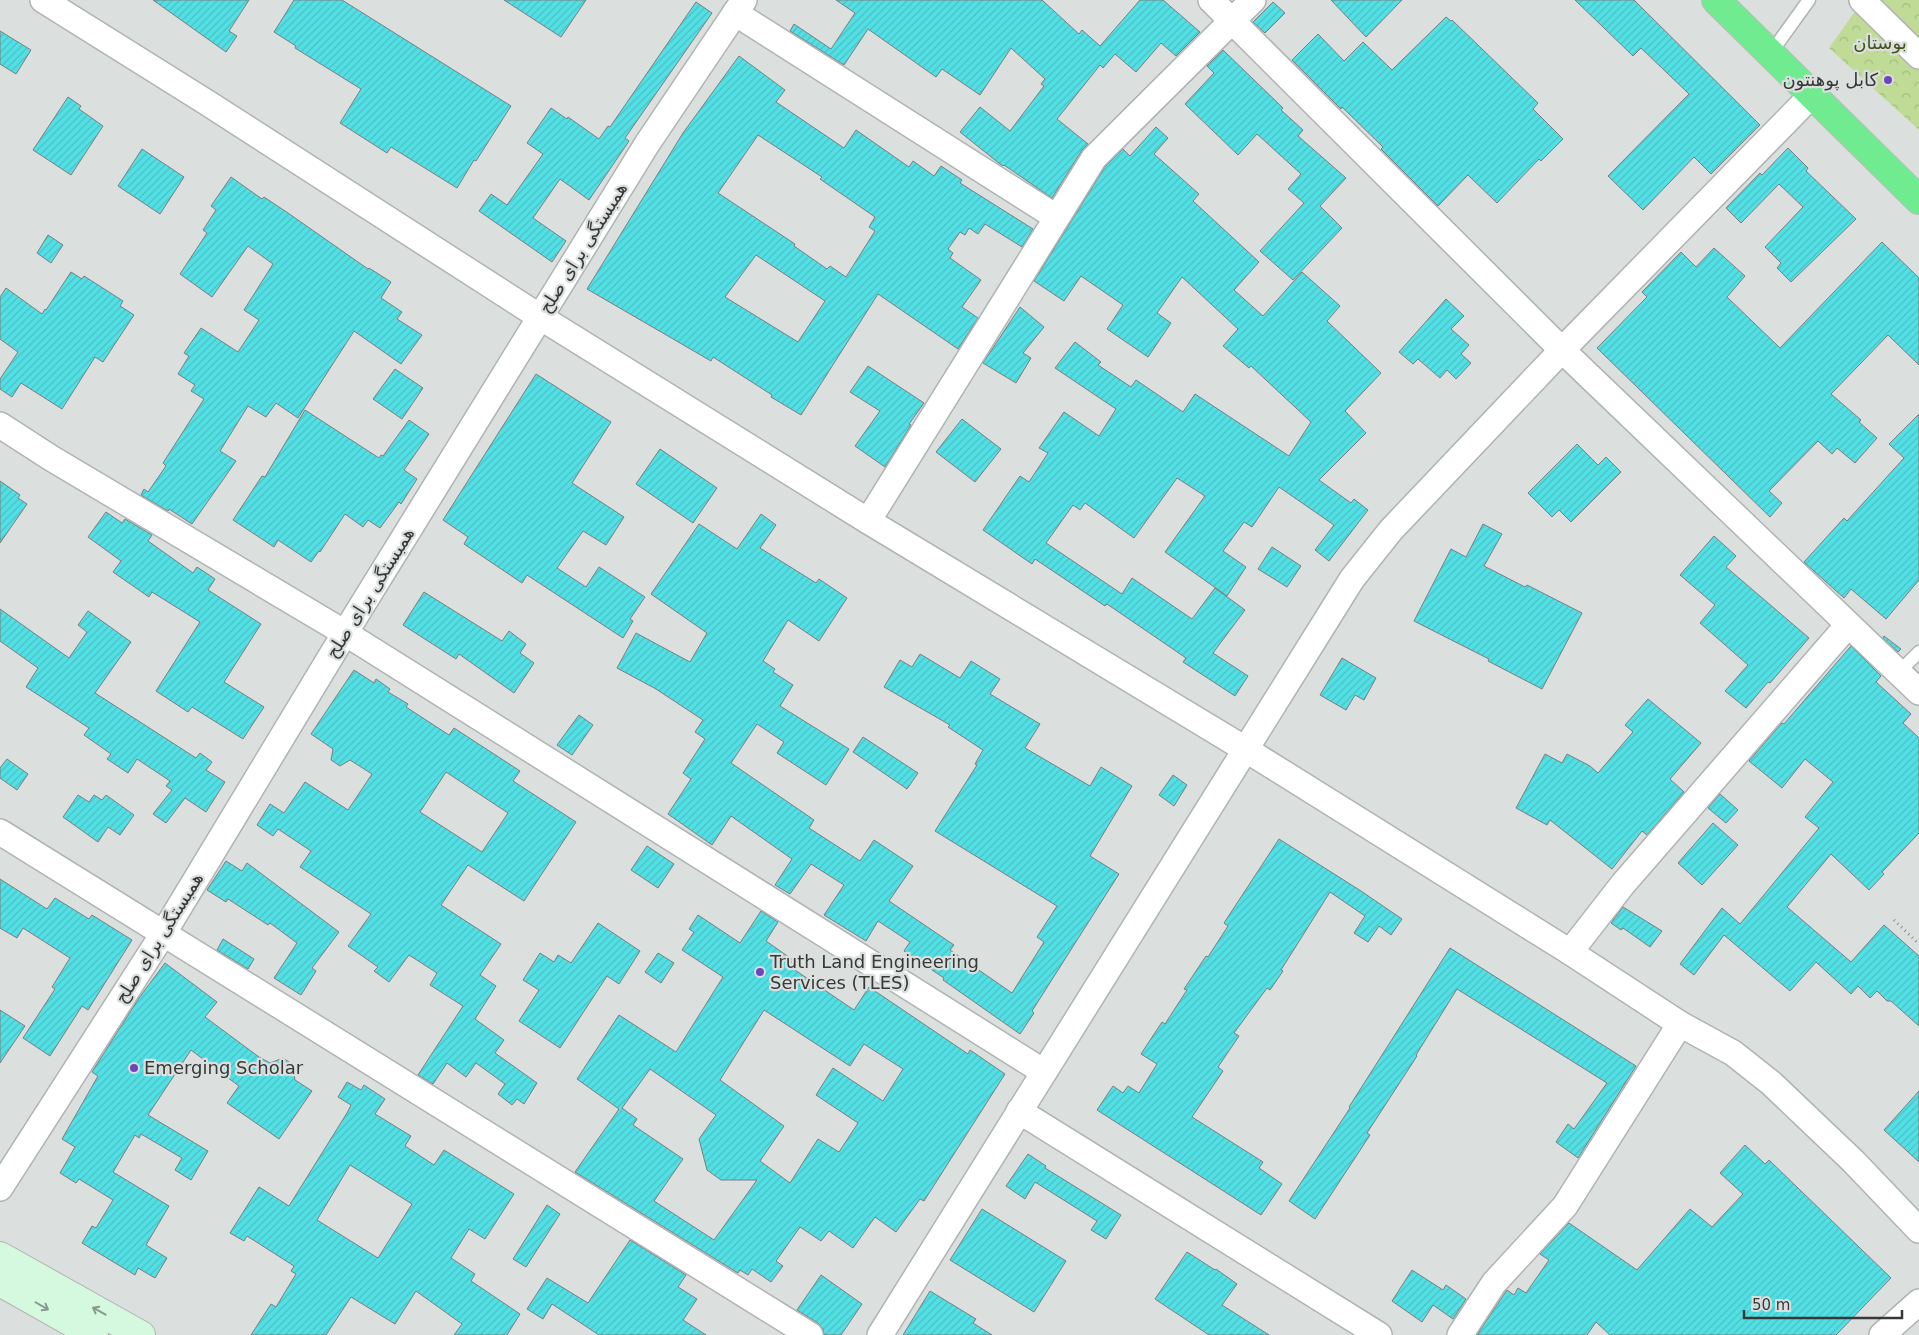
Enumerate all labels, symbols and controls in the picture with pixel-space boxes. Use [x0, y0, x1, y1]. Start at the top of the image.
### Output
park label: بوستان [1853, 32, 1907, 54]
place label: کابل پوهنتون [1782, 69, 1878, 91]
marker: کابل پوهنتون [1882, 74, 1894, 86]
street label: همبستگی برای صلح [534, 179, 632, 317]
street label: همبستگی برای صلح [321, 524, 419, 662]
street label: همبستگی برای صلح [110, 869, 208, 1007]
place label: Truth Land Engineering Services (TLES) [769, 951, 979, 993]
marker: Truth Land Engineering Services (TLES) [754, 966, 766, 978]
place label: Emerging Scholar [144, 1057, 304, 1078]
marker: Emerging Scholar [128, 1062, 140, 1074]
scale bar [1744, 1288, 1902, 1320]
text: 50 m [1752, 1296, 1790, 1314]
one-way arrow [35, 1301, 49, 1311]
one-way arrow [92, 1306, 106, 1316]

